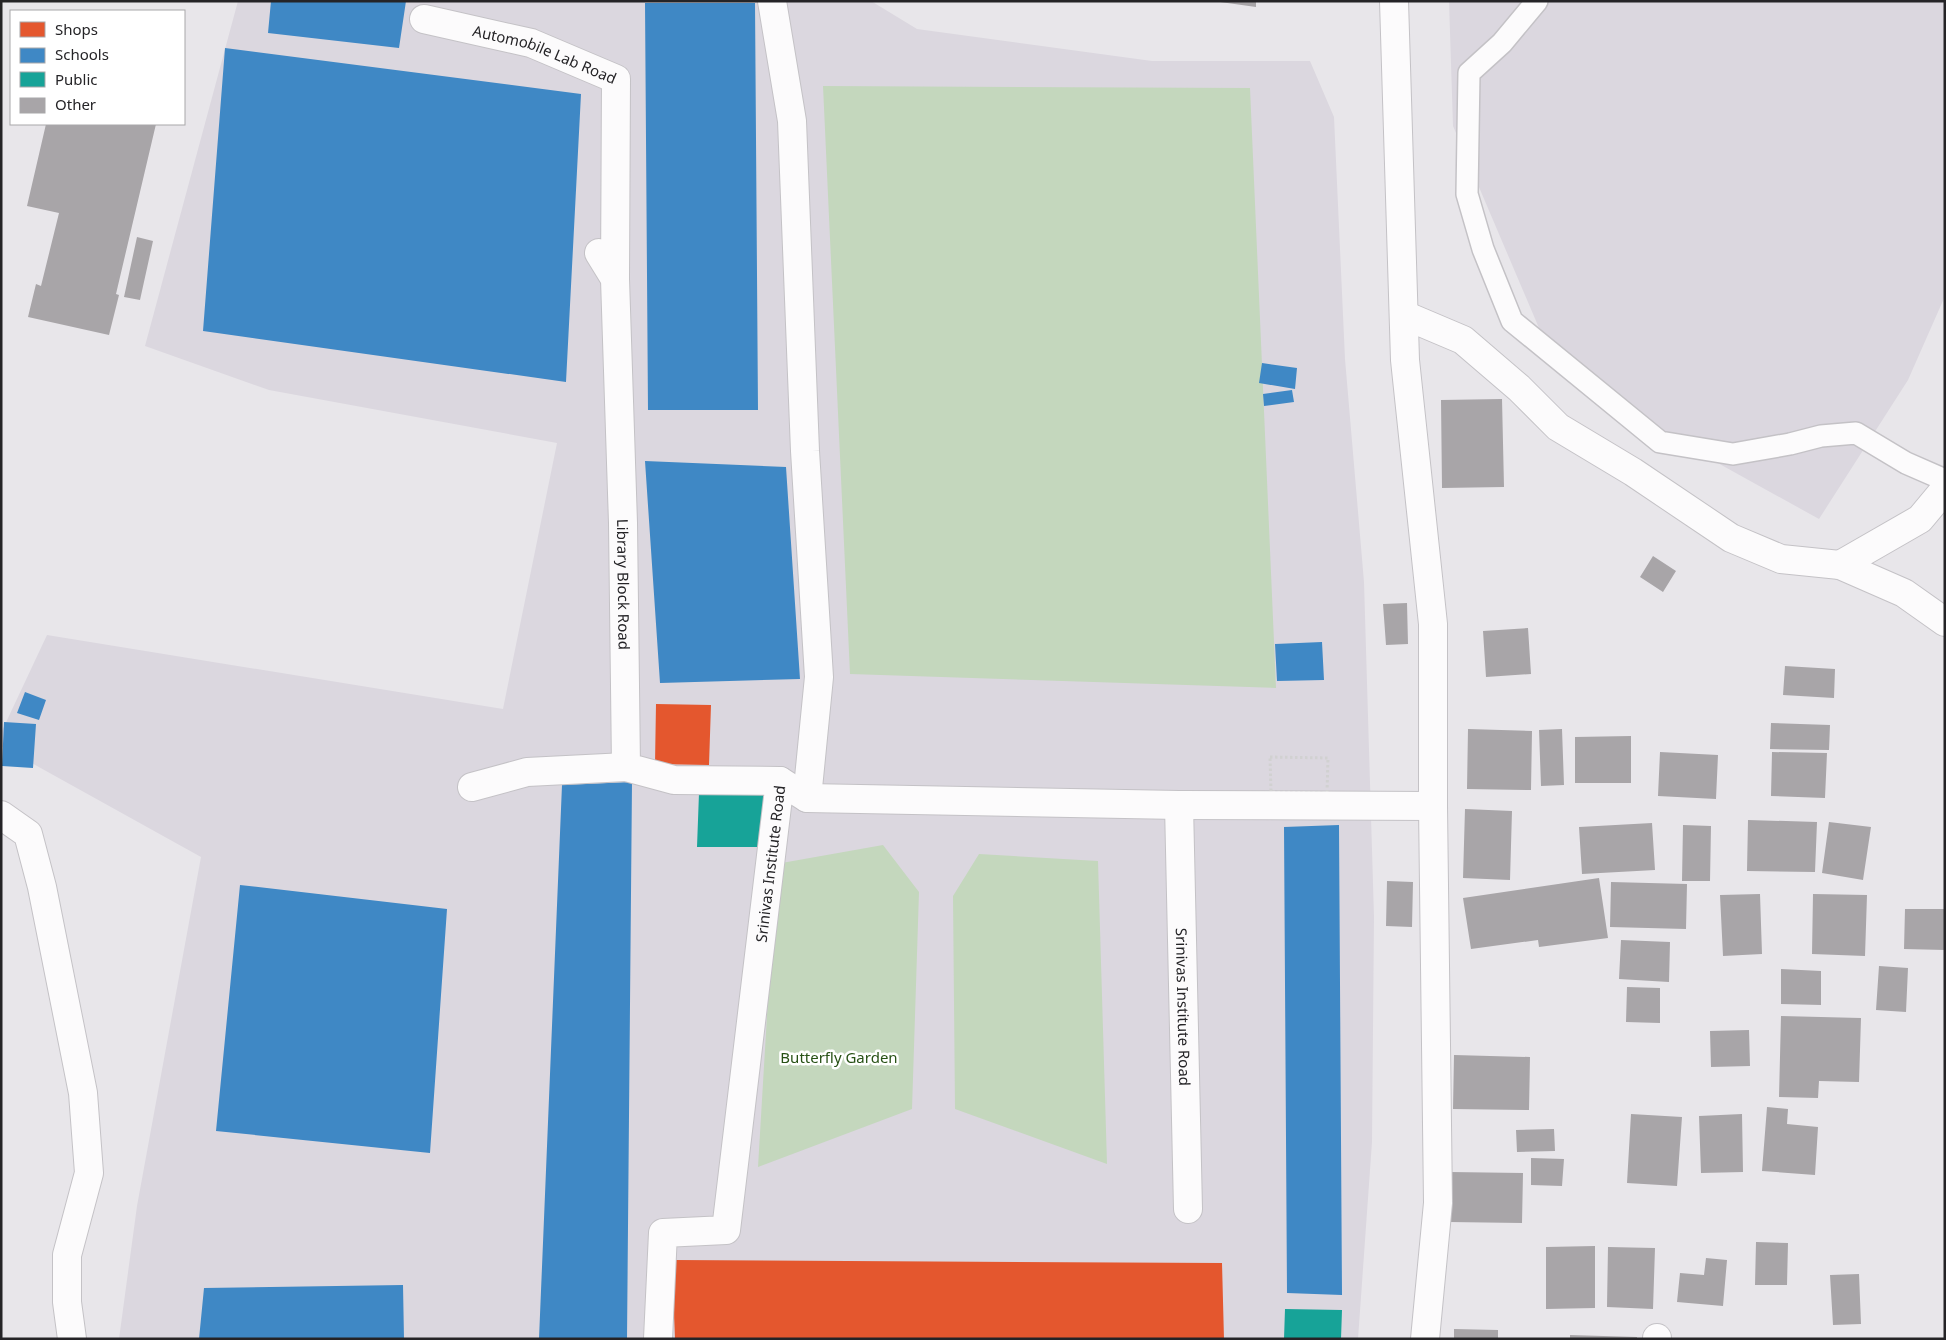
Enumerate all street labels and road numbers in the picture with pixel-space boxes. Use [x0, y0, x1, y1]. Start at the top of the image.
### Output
street label: Automobile Lab Road [471, 20, 620, 88]
street label: Library Block Road [613, 519, 635, 650]
street label: Srinivas Institute Road [751, 784, 789, 943]
street label: Srinivas Institute Road [1172, 928, 1195, 1086]

